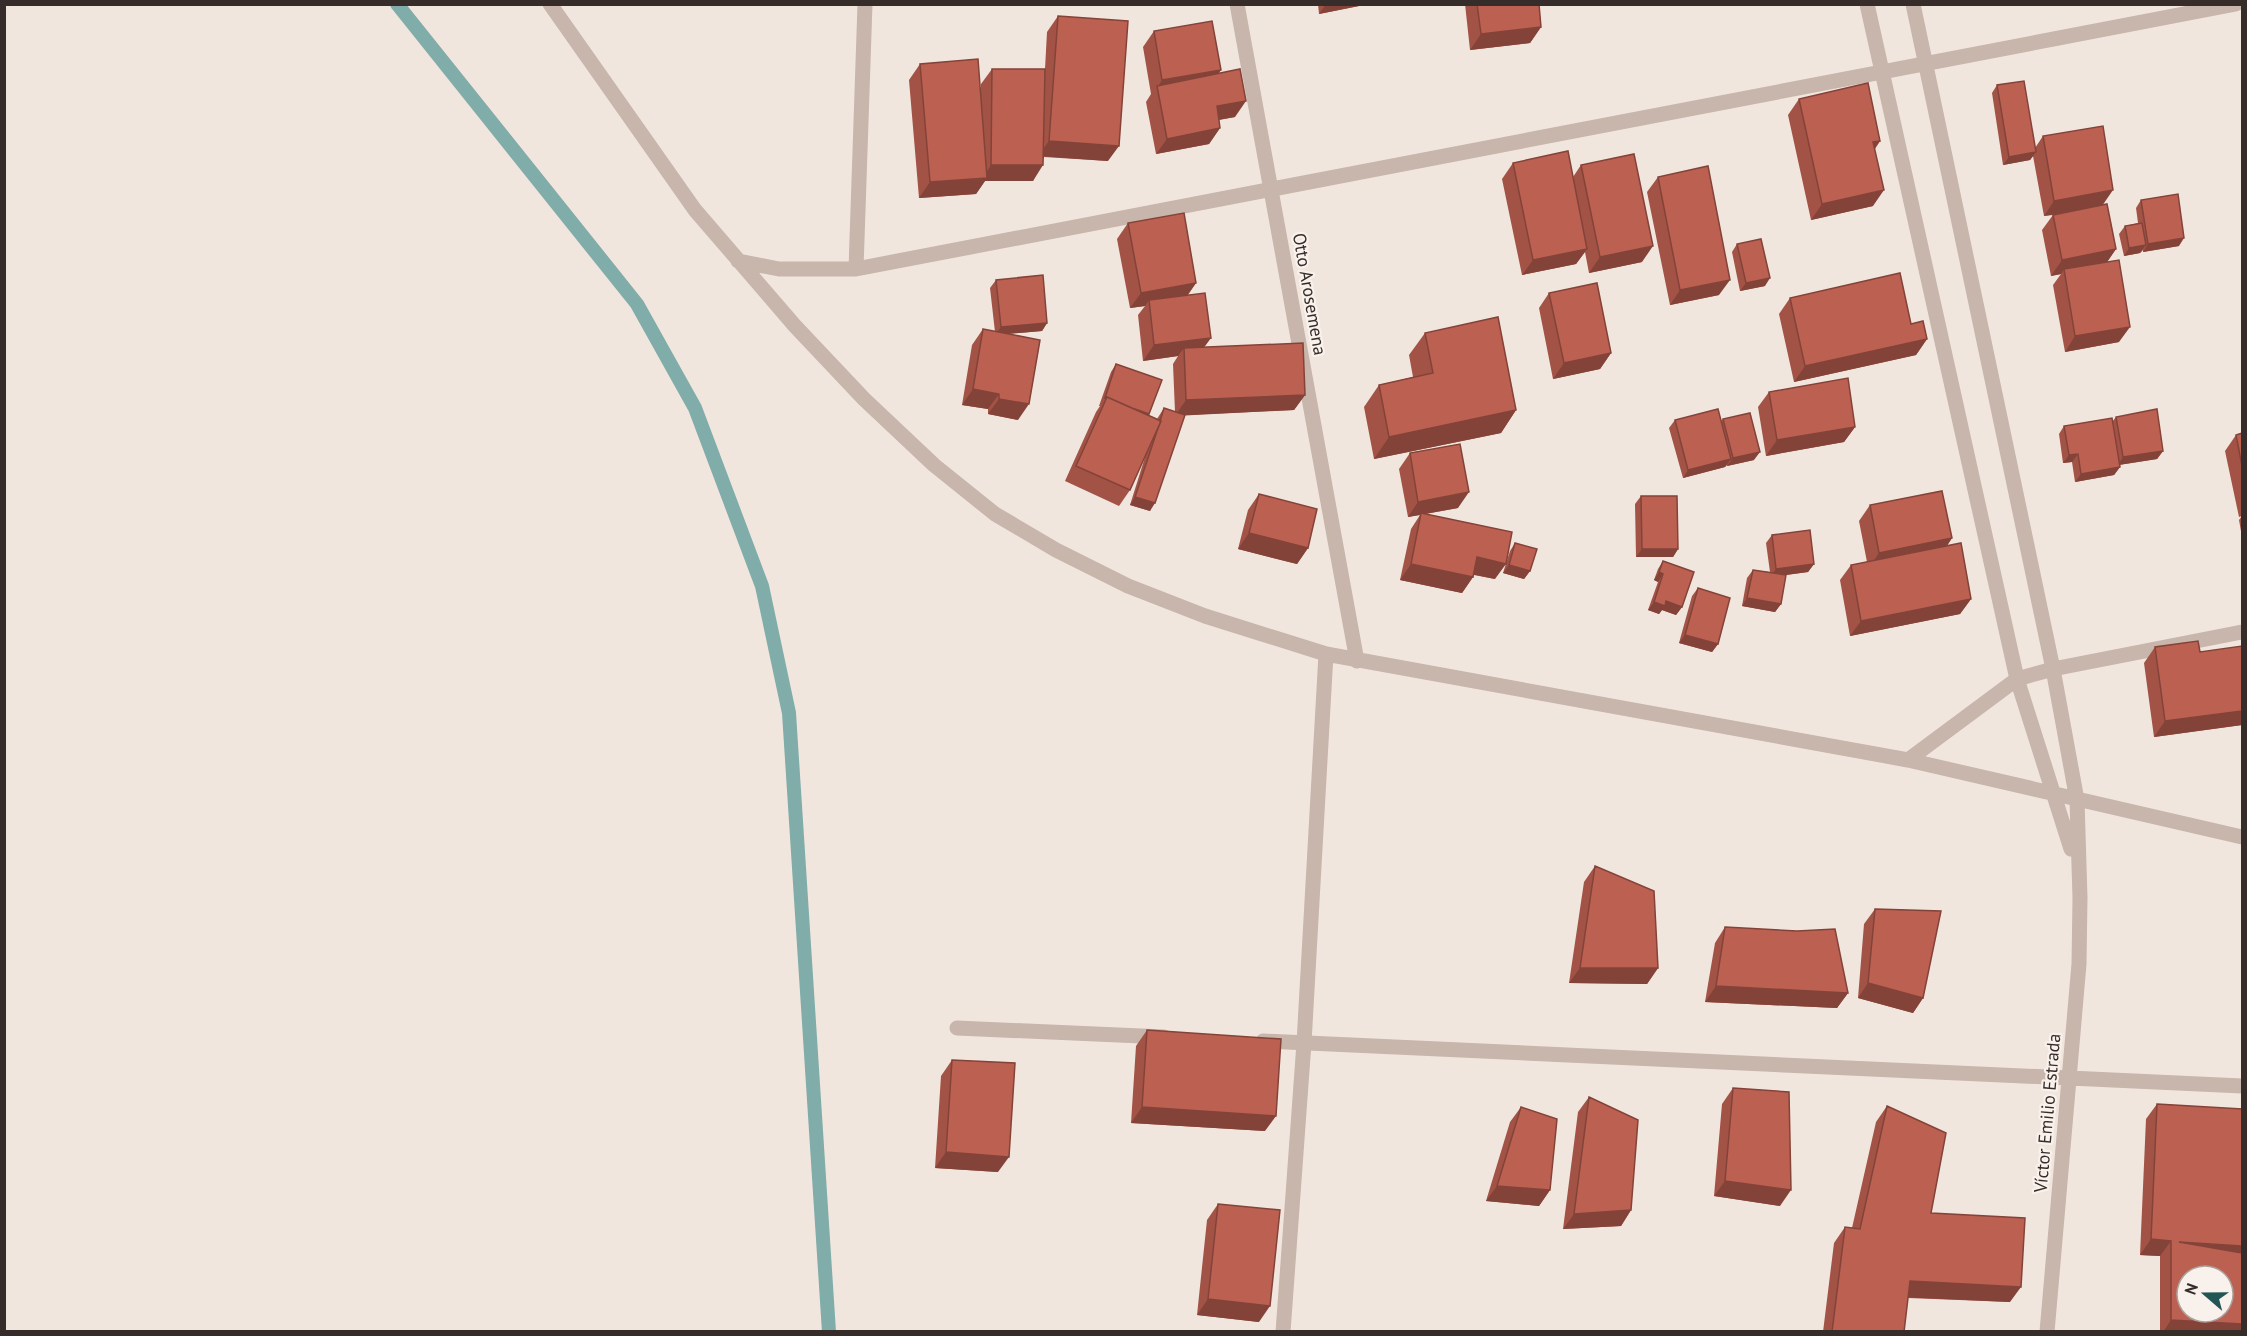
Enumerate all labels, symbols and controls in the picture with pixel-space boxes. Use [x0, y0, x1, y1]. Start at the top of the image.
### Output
street label: Otto Arosemena [1288, 231, 1332, 357]
street label: Víctor Emilio Estrada [2029, 1033, 2065, 1194]
north arrow [2175, 1264, 2235, 1324]
text: N [2180, 1281, 2202, 1297]

